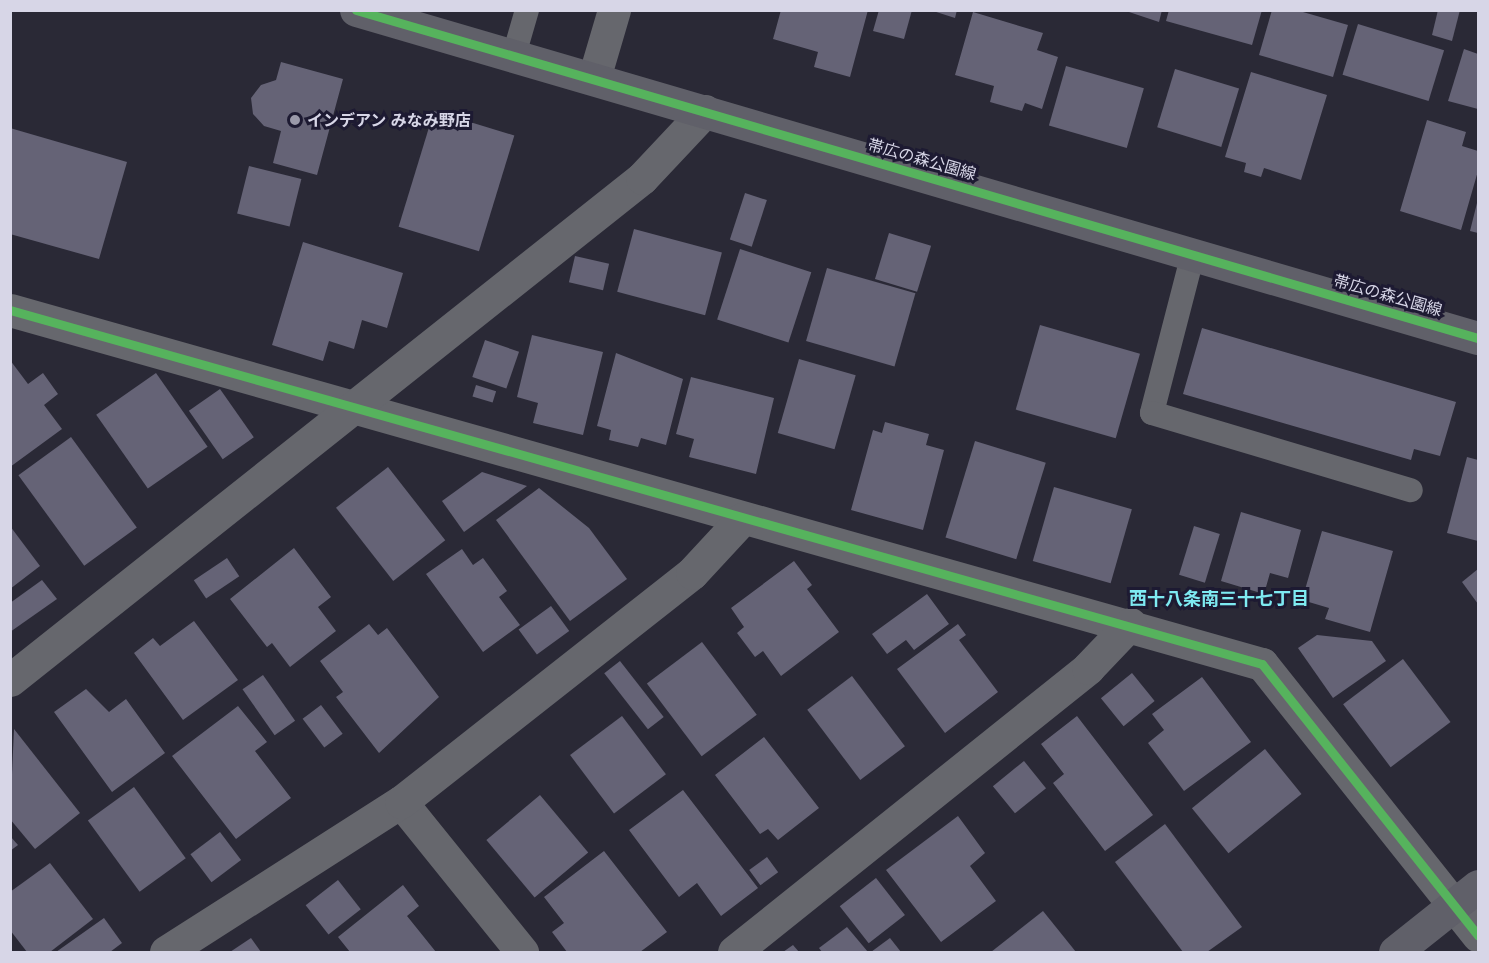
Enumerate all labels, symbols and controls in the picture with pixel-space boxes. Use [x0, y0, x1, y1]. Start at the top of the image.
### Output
place label: インデアン みなみ野店 [307, 110, 471, 130]
marker: インデアン みなみ野店 [288, 113, 302, 127]
street label: 帯広の森公園線 [866, 134, 978, 184]
street label: 帯広の森公園線 [1332, 270, 1444, 320]
district label: 西十八条南三十七丁目 [1129, 588, 1309, 610]

